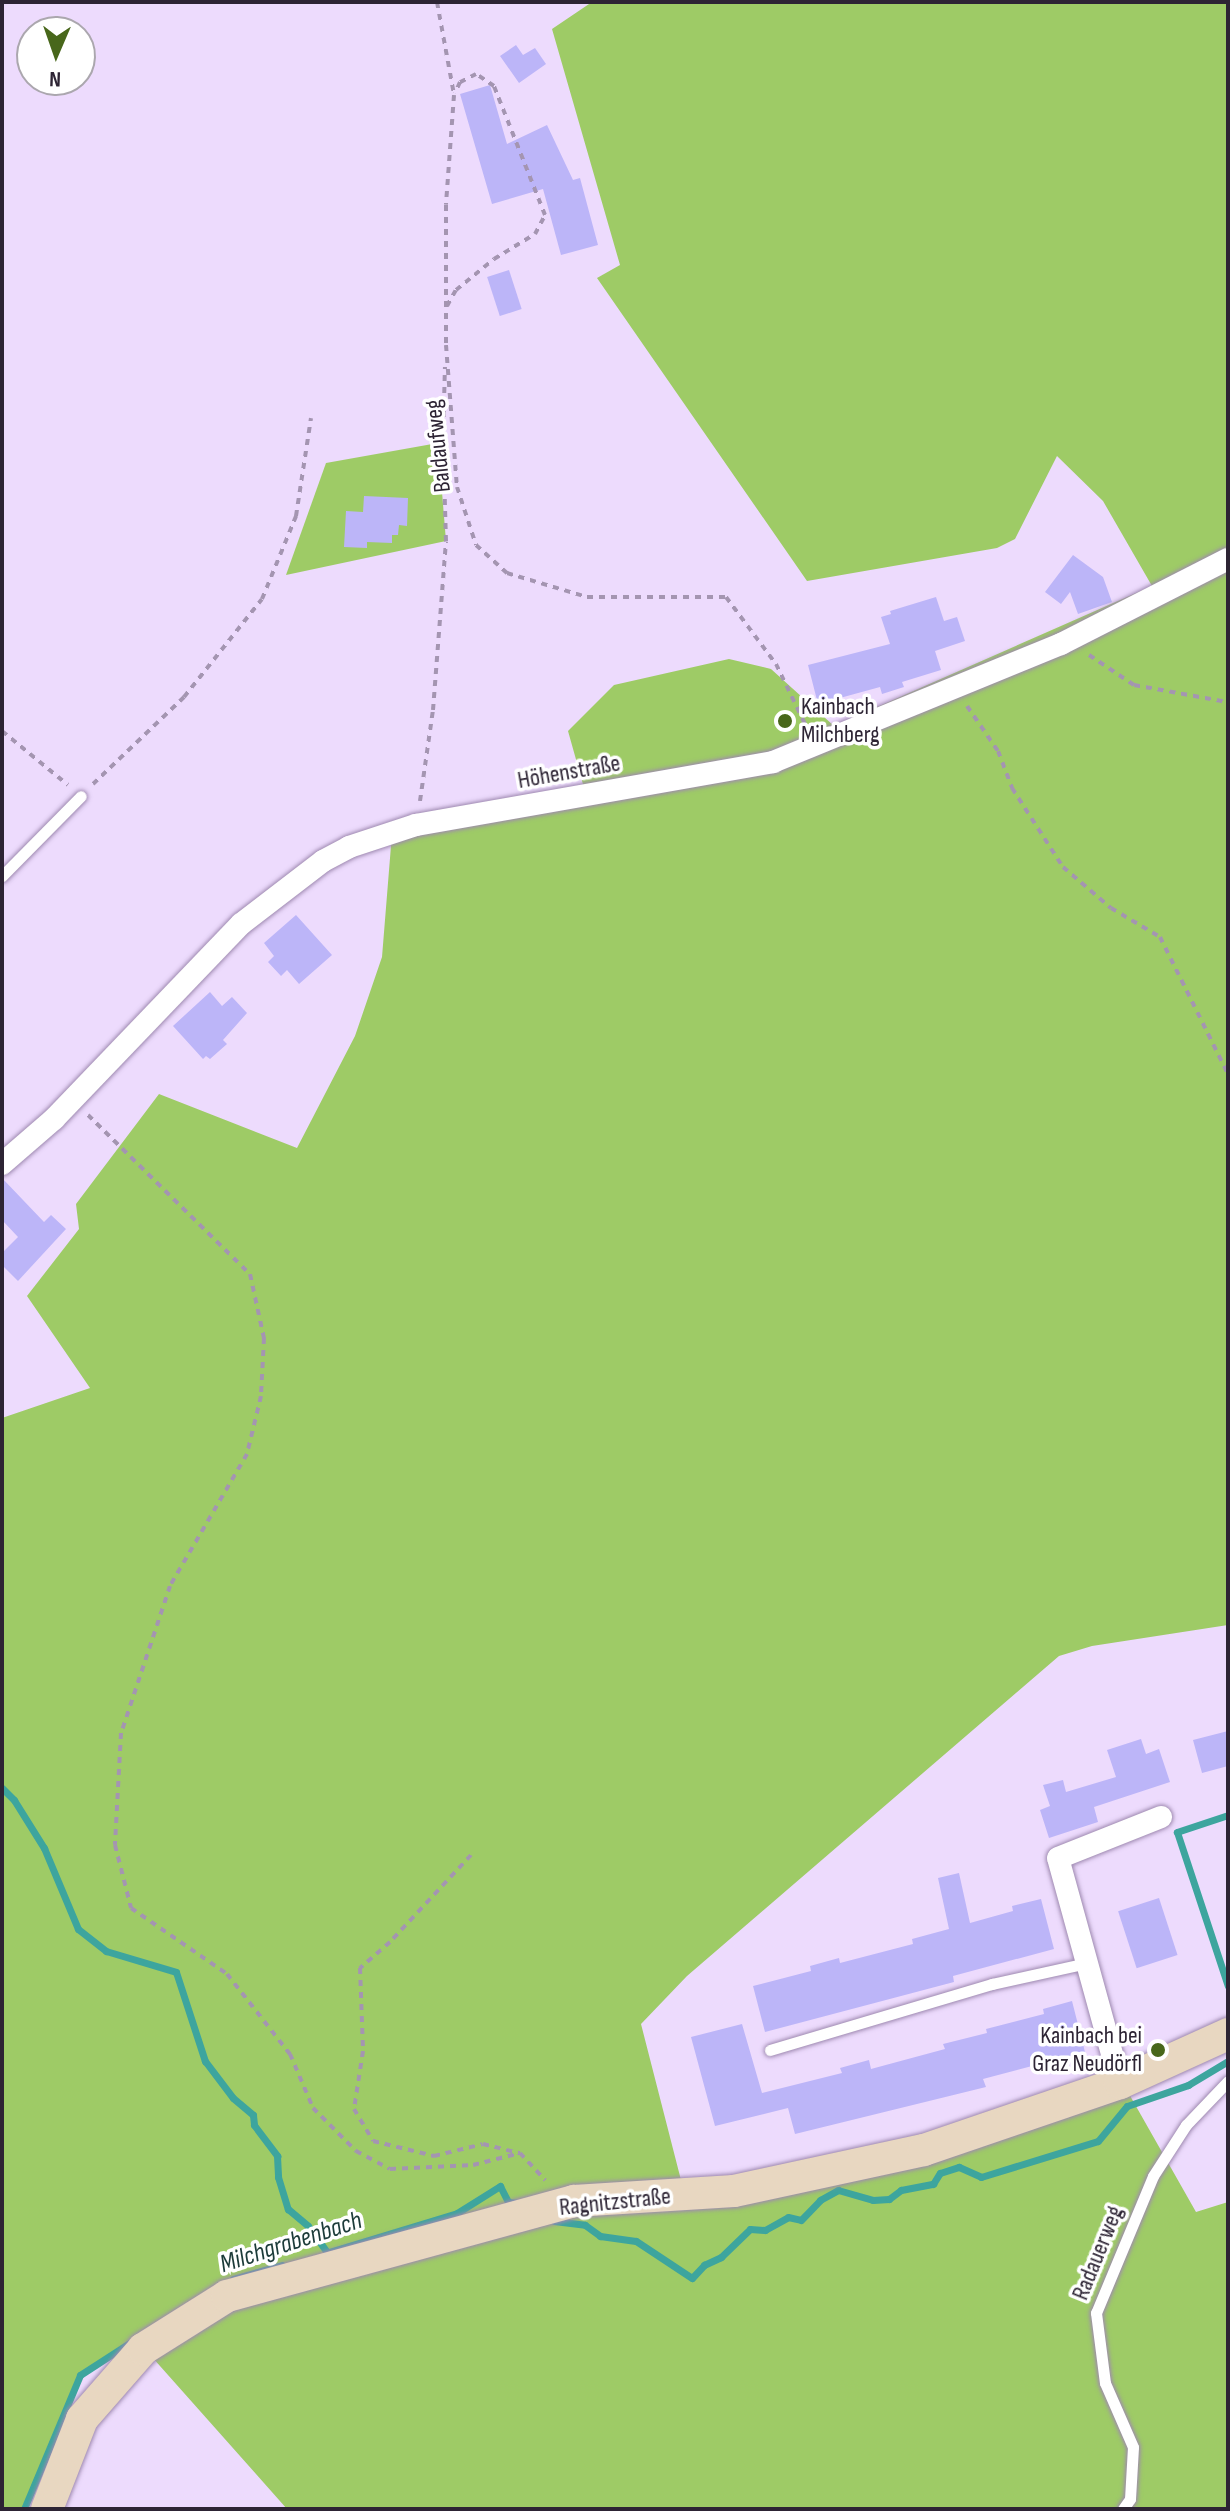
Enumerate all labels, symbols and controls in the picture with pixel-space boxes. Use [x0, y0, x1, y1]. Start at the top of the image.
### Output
north arrow [16, 16, 96, 96]
text: N [49, 65, 62, 92]
street label: Baldaufweg [419, 398, 457, 494]
place label: Kainbach Milchberg [801, 693, 879, 749]
marker: Kainbach Milchberg [776, 712, 794, 730]
street label: Höhenstraße [515, 749, 623, 795]
place label: Kainbach bei Graz Neudörfl [1032, 2022, 1142, 2078]
marker: Kainbach bei Graz Neudörfl [1149, 2041, 1167, 2059]
street label: Ragnitzstraße [558, 2182, 672, 2222]
street label: Radauerweg [1066, 2202, 1130, 2304]
water label: Milchgrabenbach [216, 2205, 366, 2281]

